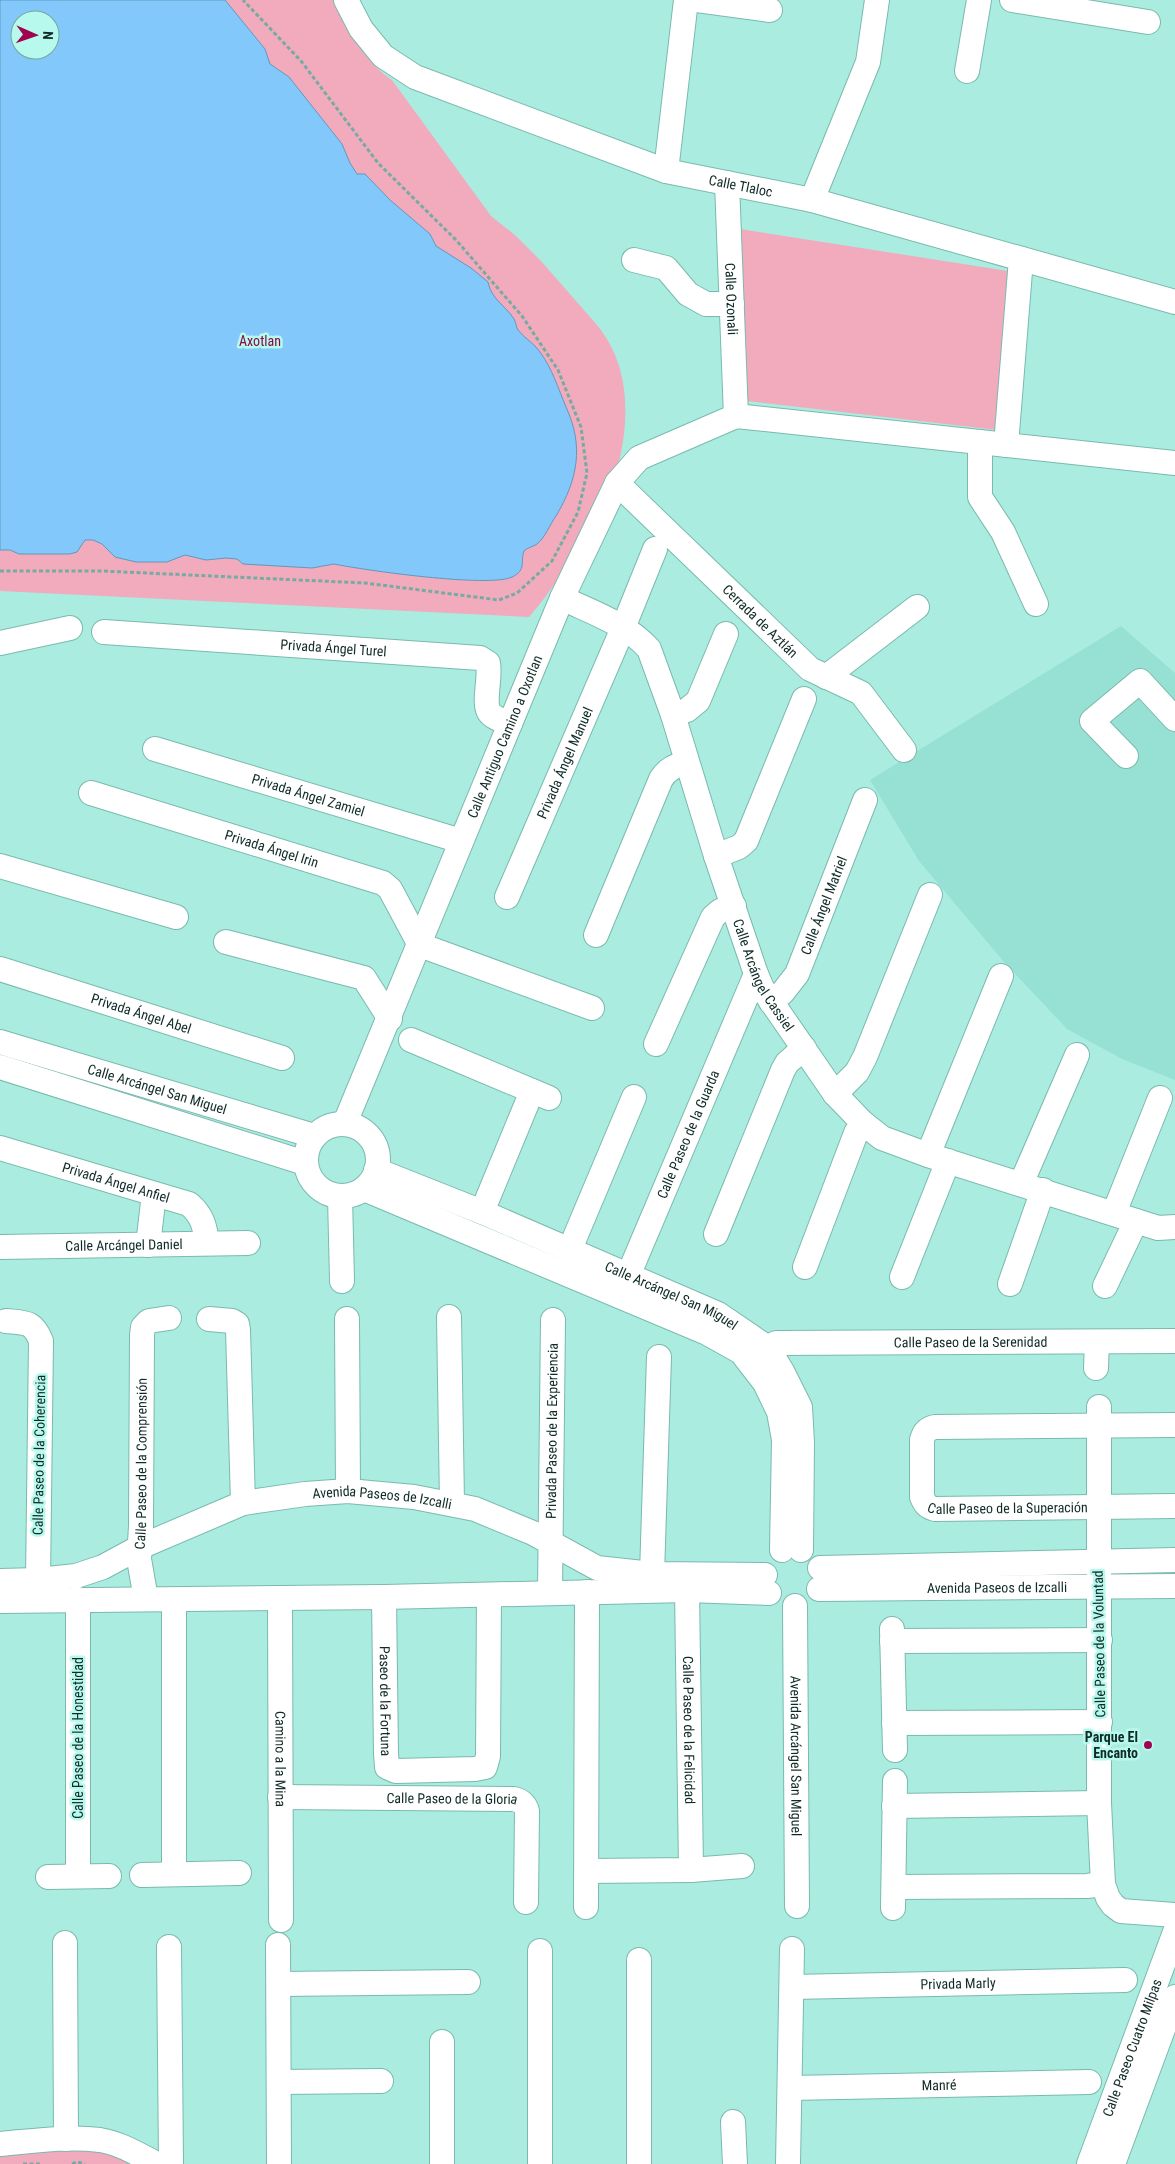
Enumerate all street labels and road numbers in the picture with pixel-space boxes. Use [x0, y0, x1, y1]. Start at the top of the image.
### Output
street label: Calle Tlaloc [708, 172, 774, 200]
street label: Calle Ozonali [722, 262, 741, 335]
street label: Cerrada de Aztlán [719, 581, 801, 661]
street label: Privada Ángel Turel [280, 636, 387, 660]
street label: Calle Antiguo Camino a Oxotlan [464, 653, 545, 821]
street label: Privada Ángel Manuel [534, 705, 596, 821]
street label: Privada Ángel Zamiel [250, 771, 367, 820]
street label: Privada Ángel Irin [223, 827, 320, 871]
street label: Calle Ángel Matriel [797, 854, 850, 957]
street label: Calle Arcángel Cassiel [730, 917, 797, 1034]
street label: Privada Ángel Abel [89, 990, 193, 1037]
street label: Calle Arcángel San Miguel [86, 1061, 228, 1117]
street label: Calle Paseo de la Guarda [654, 1068, 722, 1201]
street label: Privada Ángel Anfiel [61, 1159, 172, 1206]
street label: Calle Arcángel Daniel [65, 1236, 183, 1254]
street label: Calle Arcángel San Miguel [603, 1258, 741, 1333]
street label: Calle Paseo de la Serenidad [894, 1334, 1047, 1350]
street label: Privada Paseo de la Experiencia [543, 1343, 561, 1519]
street label: Calle Paseo de la Coherencia [30, 1375, 48, 1535]
street label: Calle Paseo de la Comprensión [132, 1378, 150, 1550]
street label: Avenida Paseos de Izcalli [312, 1483, 453, 1512]
street label: Calle Paseo de la Superación [925, 1499, 1088, 1517]
street label: Calle Paseo de la Voluntad [1090, 1570, 1108, 1718]
street label: Avenida Paseos de Izcalli [927, 1579, 1067, 1596]
street label: Paseo de la Fortuna [377, 1646, 394, 1756]
street label: Calle Paseo de la Felicidad [680, 1656, 698, 1804]
street label: Calle Paseo de la Honestidad [70, 1657, 86, 1819]
street label: Avenida Arcángel San Miguel [787, 1676, 805, 1836]
street label: Camino a la Mina [272, 1711, 289, 1807]
street label: Calle Paseo de la Gloria [386, 1790, 519, 1808]
street label: Privada Marly [920, 1975, 996, 1992]
street label: Calle Paseo Cuatro Milpas [1099, 1977, 1165, 2119]
street label: Manré [921, 2077, 957, 2093]

